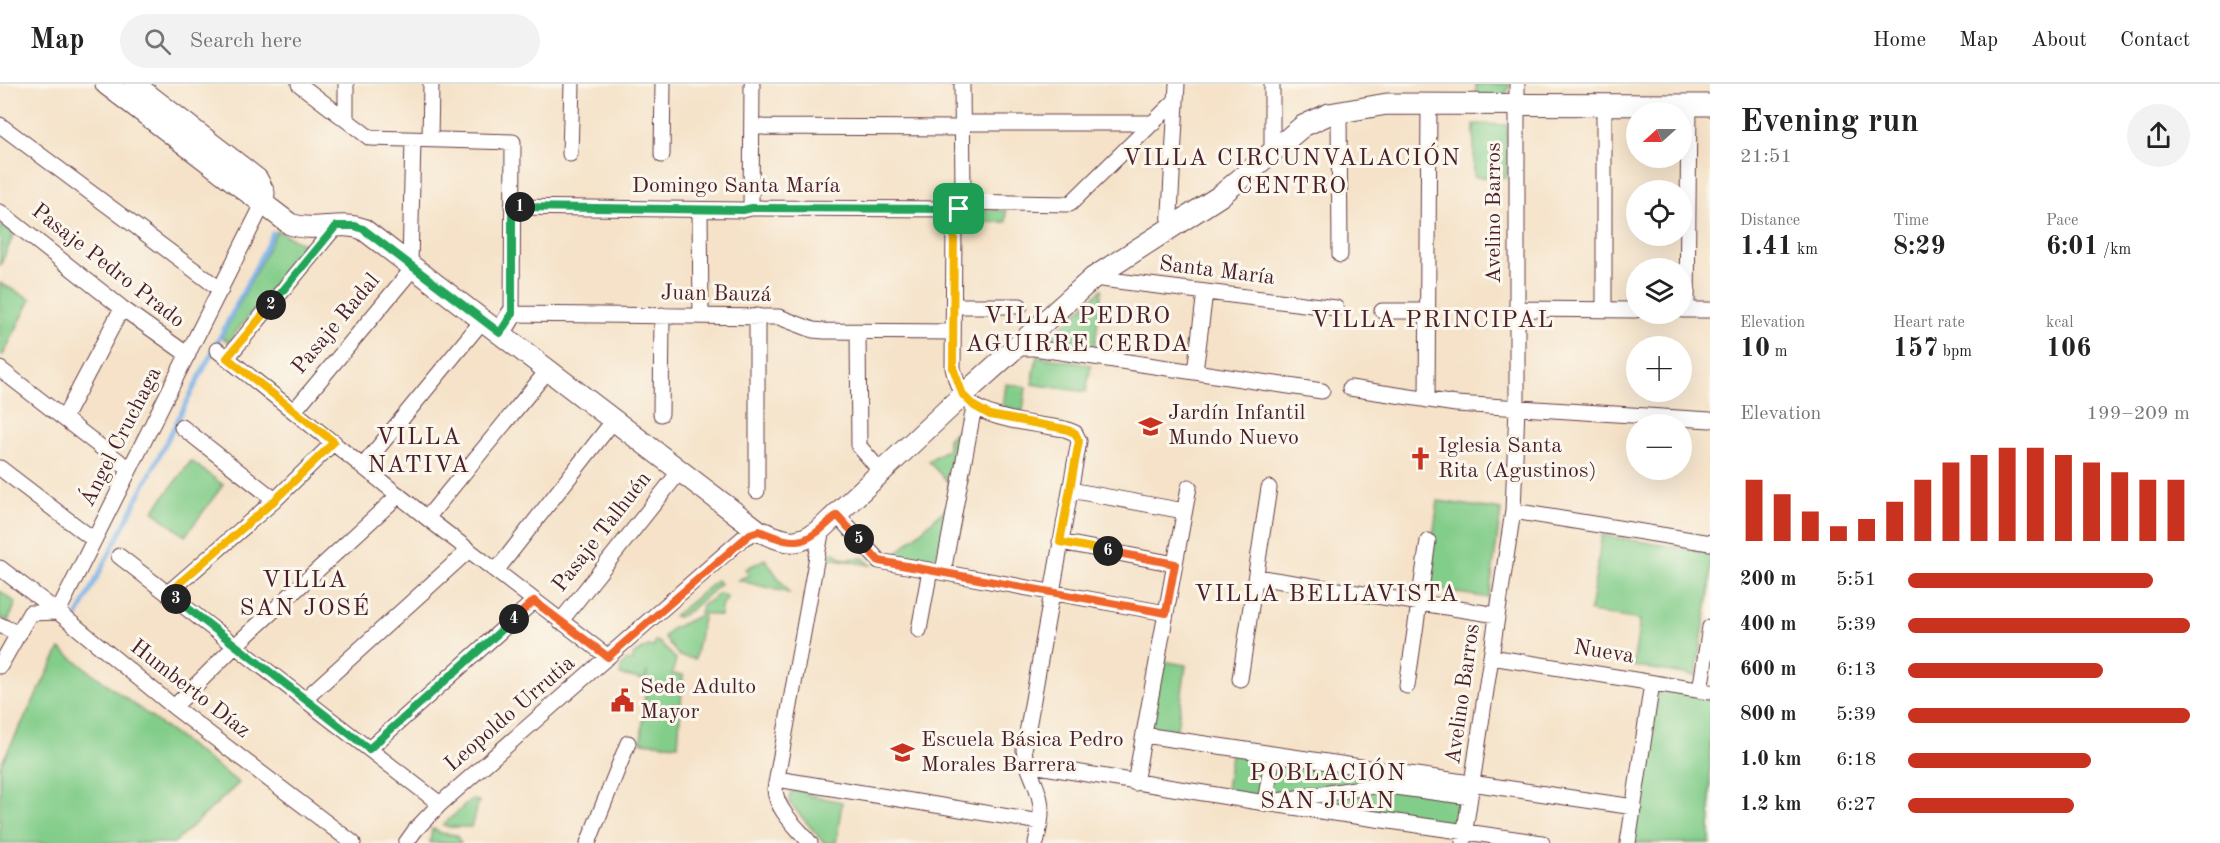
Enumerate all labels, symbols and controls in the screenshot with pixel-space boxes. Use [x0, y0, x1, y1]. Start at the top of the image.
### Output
search box [120, 14, 540, 68]
icon: search [141, 25, 174, 58]
text: Map [30, 27, 84, 55]
text: Search here [189, 30, 302, 52]
text: Home [1873, 30, 1926, 51]
text: Map [1959, 30, 1998, 51]
text: About [2031, 30, 2087, 51]
text: Contact [2120, 30, 2190, 51]
north arrow [1626, 102, 1692, 168]
map controls [1626, 102, 1692, 480]
button: share [2127, 104, 2190, 167]
text: Evening run [1740, 106, 1919, 139]
district label: VILLA CIRCUNVALACIÓN CENTRO [1123, 142, 1461, 199]
street label: Avelino Barros [1483, 142, 1505, 284]
text: 21:51 [1740, 147, 1792, 167]
street label: Domingo Santa María [632, 175, 840, 197]
button: locate [1626, 180, 1692, 246]
pin [933, 183, 984, 234]
pin: 1 [505, 192, 535, 222]
icon: arrive [942, 192, 975, 225]
text: 1 [515, 199, 525, 215]
street label: Pasaje Pedro Prado [27, 200, 189, 332]
text: Distance [1740, 213, 1800, 229]
text: Time [1893, 213, 1929, 229]
text: Pace [2046, 213, 2078, 229]
text: 1.41 [1740, 234, 1793, 260]
text: 8:29 [1893, 234, 1946, 260]
text: 6:01 [2046, 234, 2099, 260]
text: km [1793, 242, 1818, 258]
text: /km [2099, 242, 2131, 258]
street label: Santa María [1158, 253, 1276, 289]
button: layers [1626, 258, 1692, 324]
street label: Pasaje Radal [288, 270, 384, 378]
street label: Juan Bauzá [660, 282, 772, 306]
pin: 2 [256, 290, 286, 320]
text: 2 [266, 297, 276, 313]
district label: VILLA PEDRO AGUIRRE CERDA [965, 305, 1191, 357]
district label: VILLA PRINCIPAL [1311, 309, 1555, 333]
text: Elevation [1740, 315, 1805, 331]
text: Heart rate [1893, 315, 1965, 331]
text: kcal [2046, 315, 2074, 331]
button: + [1626, 336, 1692, 402]
text: 10 [1740, 336, 1770, 362]
text: 157 [1893, 336, 1938, 362]
text: 106 [2046, 336, 2091, 362]
text: m [1770, 344, 1787, 360]
text: bpm [1938, 344, 1972, 360]
street label: Ángel Cruchaga [74, 362, 166, 510]
place label: Jardín Infantil Mundo Nuevo [1168, 402, 1305, 449]
text: Elevation [1740, 404, 1821, 424]
text: 199–209 m [2087, 404, 2190, 424]
school or university icon: Jardín Infantil Mundo Nuevo [1137, 413, 1163, 439]
button: − [1626, 414, 1692, 480]
district label: VILLA NATIVA [368, 426, 470, 478]
place label: Iglesia Santa Rita (Agustinos) [1438, 435, 1597, 482]
church icon: Iglesia Santa Rita (Agustinos) [1407, 446, 1433, 472]
street label: Pasaje Talhuén [548, 468, 656, 596]
pin: 5 [844, 524, 874, 554]
text: 5 [854, 531, 864, 547]
pin: 6 [1093, 536, 1123, 566]
text: 6 [1103, 543, 1113, 559]
district label: VILLA SAN JOSÉ [239, 569, 371, 621]
text: 200 m [1740, 570, 1796, 590]
text: 5:51 [1836, 570, 1876, 590]
district label: VILLA BELLAVISTA [1194, 583, 1460, 607]
pin: 3 [161, 584, 191, 614]
text: 3 [171, 591, 181, 607]
pin: 4 [499, 604, 529, 634]
text: 4 [509, 611, 519, 627]
text: 400 m [1740, 615, 1796, 635]
text: 5:39 [1836, 615, 1876, 635]
street label: Avelino Barros [1442, 622, 1484, 766]
street label: Humberto Díaz [126, 636, 254, 742]
street label: Nueva [1572, 636, 1636, 668]
street label: Leopoldo Urrutia [441, 652, 579, 776]
text: 600 m [1740, 660, 1796, 680]
text: 6:13 [1836, 660, 1876, 680]
place label: Sede Adulto Mayor [640, 676, 756, 723]
public building icon: Sede Adulto Mayor [609, 687, 635, 713]
text: 800 m [1740, 705, 1796, 725]
text: 5:39 [1836, 705, 1876, 725]
place label: Escuela Básica Pedro Morales Barrera [921, 729, 1124, 776]
school or university icon: Escuela Básica Pedro Morales Barrera [890, 740, 916, 766]
text: 1.0 km [1740, 750, 1802, 770]
text: 6:18 [1836, 750, 1876, 770]
district label: POBLACIÓN SAN JUAN [1249, 757, 1407, 814]
text: 1.2 km [1740, 795, 1802, 815]
text: 6:27 [1836, 795, 1876, 815]

